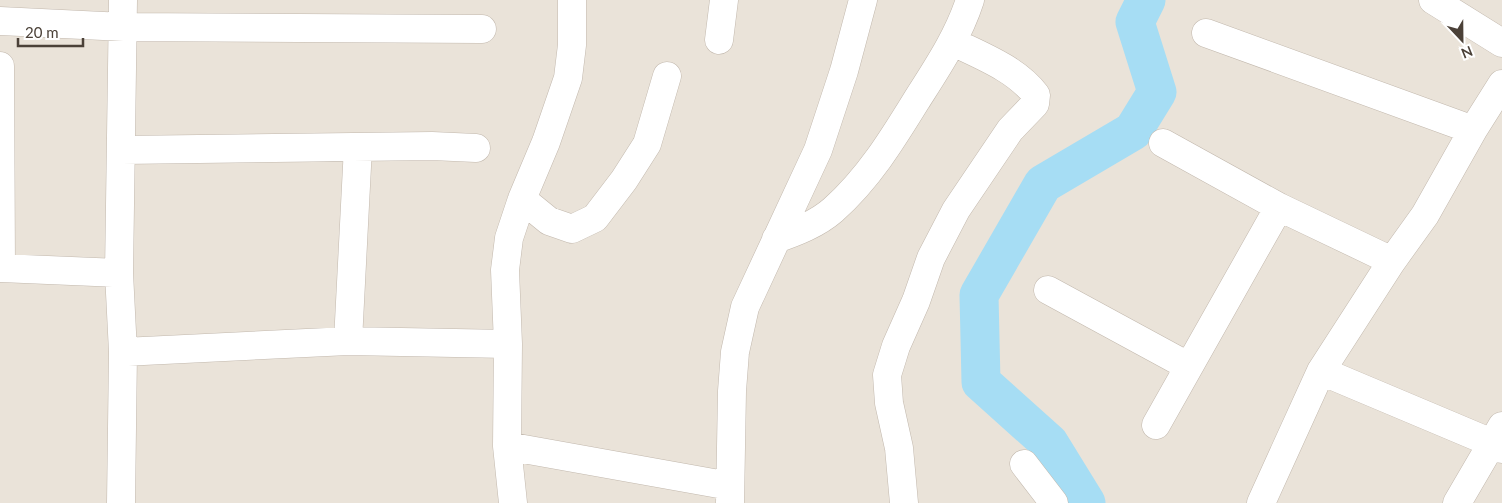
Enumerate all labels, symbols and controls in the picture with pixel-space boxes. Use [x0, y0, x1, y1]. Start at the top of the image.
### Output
scale bar [18, 15, 82, 47]
north arrow [1437, 15, 1487, 65]
text: 20 m [25, 23, 59, 41]
text: N [1459, 43, 1475, 62]

